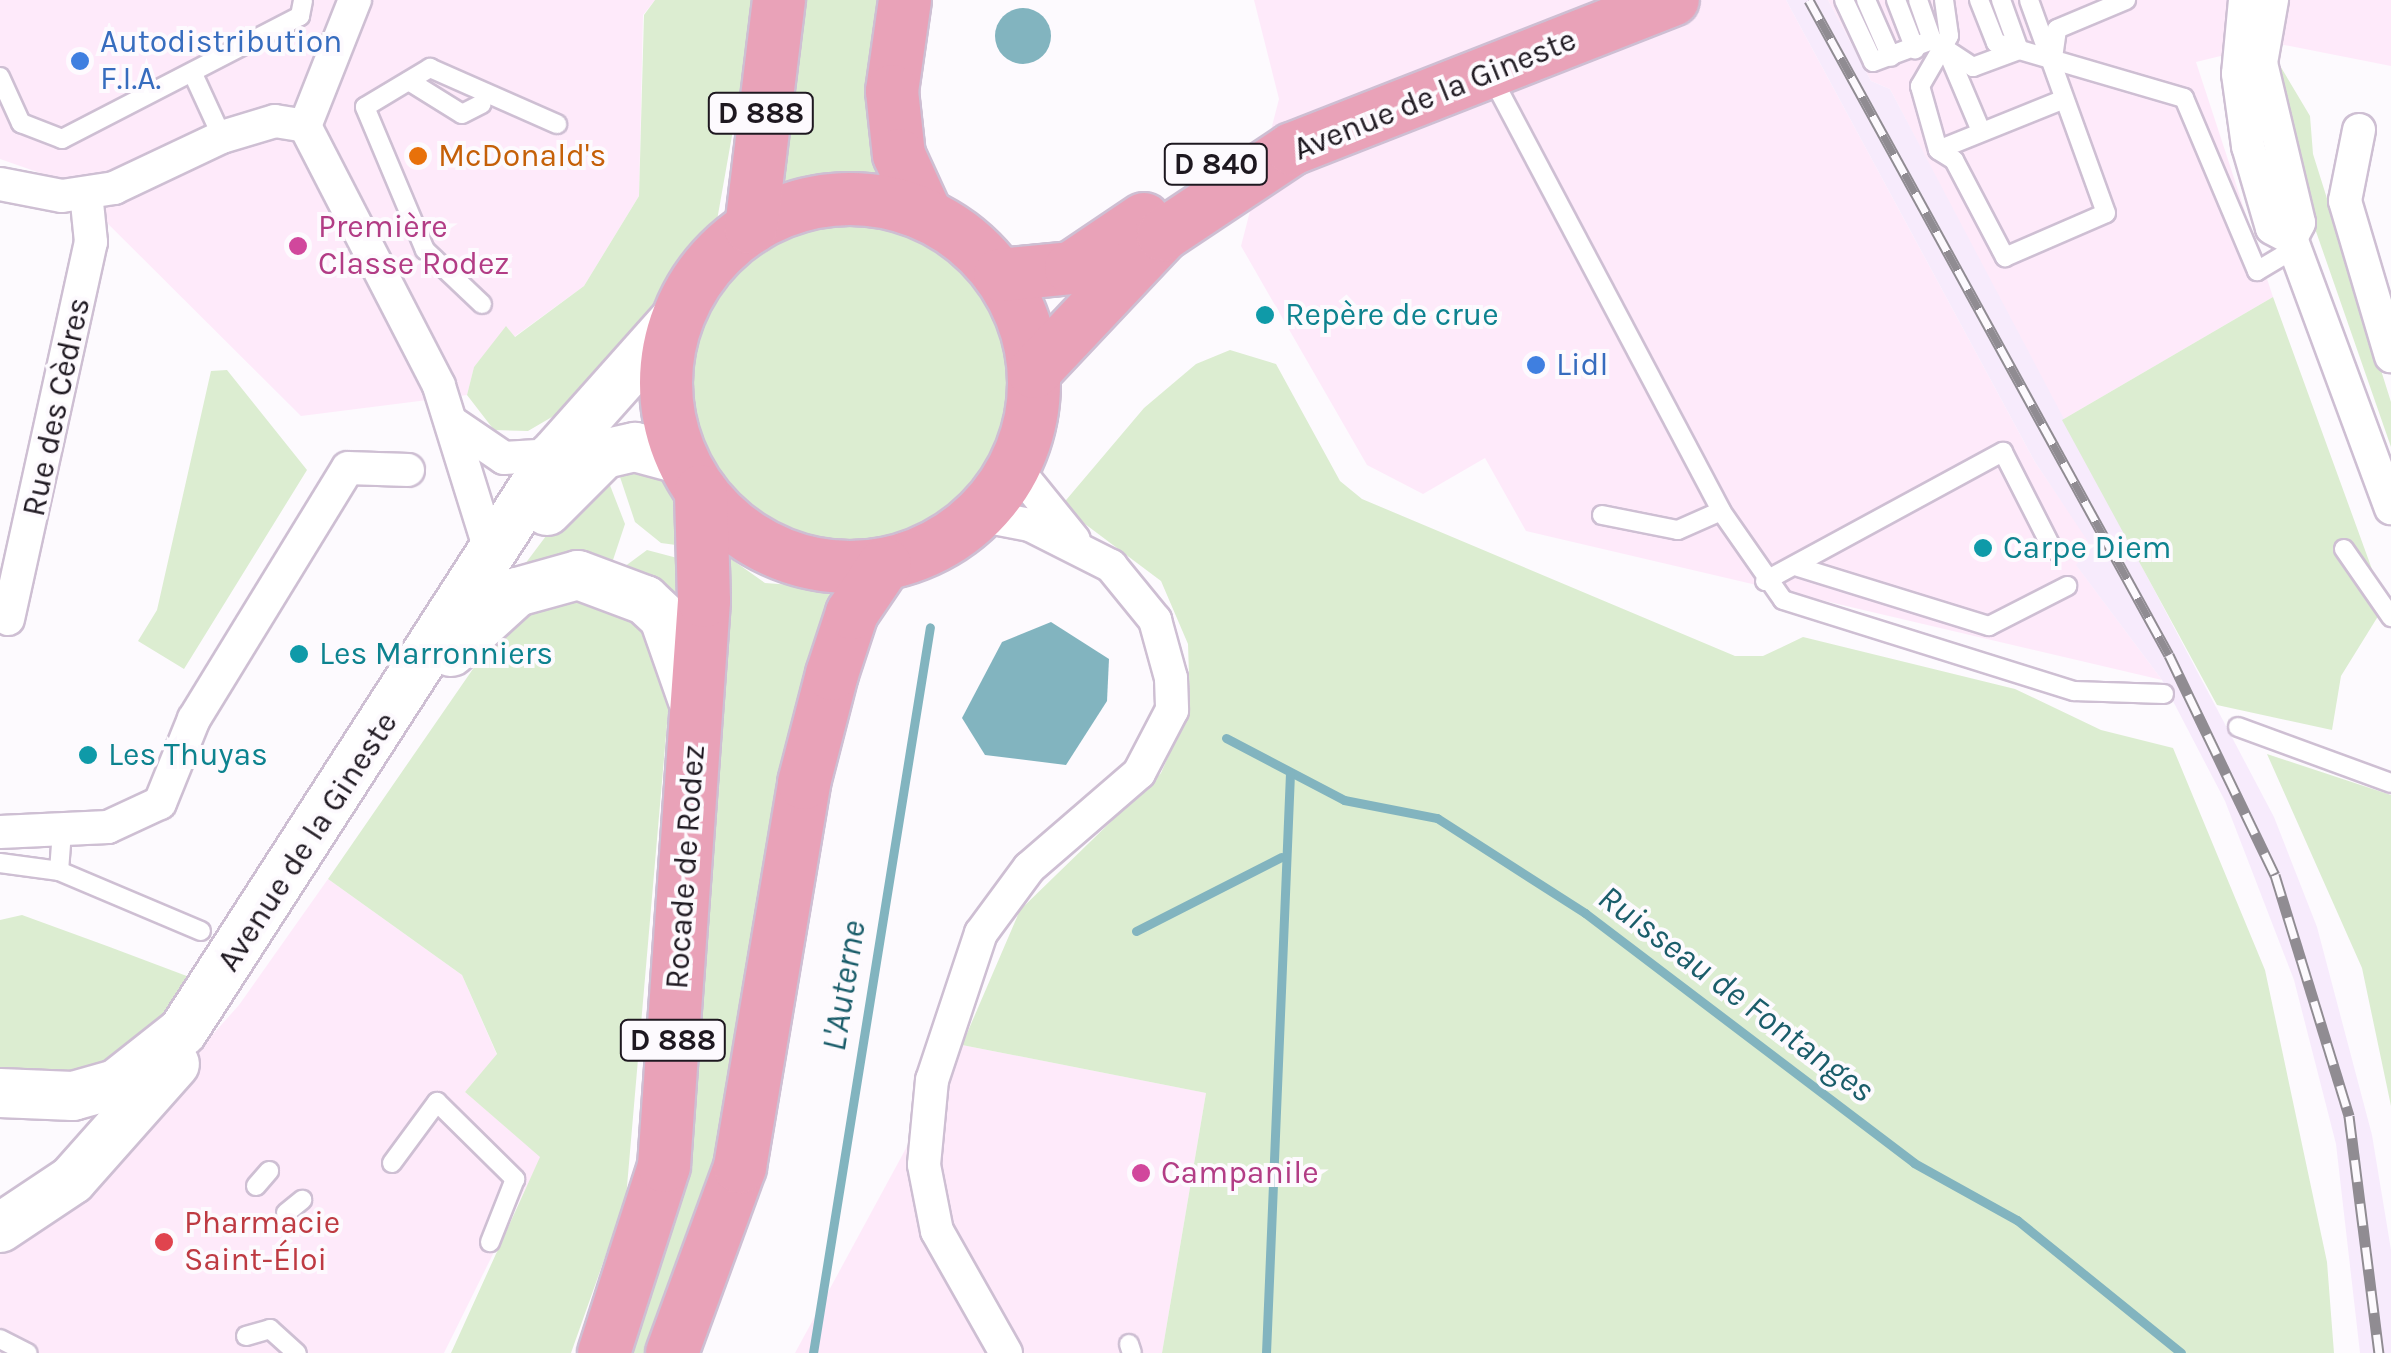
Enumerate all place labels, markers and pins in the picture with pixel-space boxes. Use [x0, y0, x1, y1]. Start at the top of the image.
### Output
place label: Autodistribution F.I.A. [100, 24, 342, 99]
marker: Autodistribution F.I.A. [69, 50, 91, 72]
place label: McDonald's [438, 137, 606, 175]
marker: McDonald's [407, 145, 429, 167]
place label: Première Classe Rodez [318, 209, 510, 284]
marker: Première Classe Rodez [287, 235, 309, 257]
place label: Repère de crue [1285, 296, 1499, 334]
marker: Repère de crue [1254, 304, 1276, 326]
place label: Lidl [1556, 346, 1608, 384]
marker: Lidl [1525, 354, 1547, 376]
place label: Carpe Diem [2003, 529, 2172, 567]
marker: Carpe Diem [1972, 537, 1994, 559]
place label: Les Marronniers [319, 635, 553, 673]
marker: Les Marronniers [288, 643, 310, 665]
place label: Les Thuyas [108, 736, 268, 774]
marker: Les Thuyas [77, 744, 99, 766]
place label: Campanile [1161, 1154, 1319, 1192]
marker: Campanile [1130, 1162, 1152, 1184]
place label: Pharmacie Saint-Éloi [184, 1205, 340, 1280]
marker: Pharmacie Saint-Éloi [153, 1231, 175, 1253]

